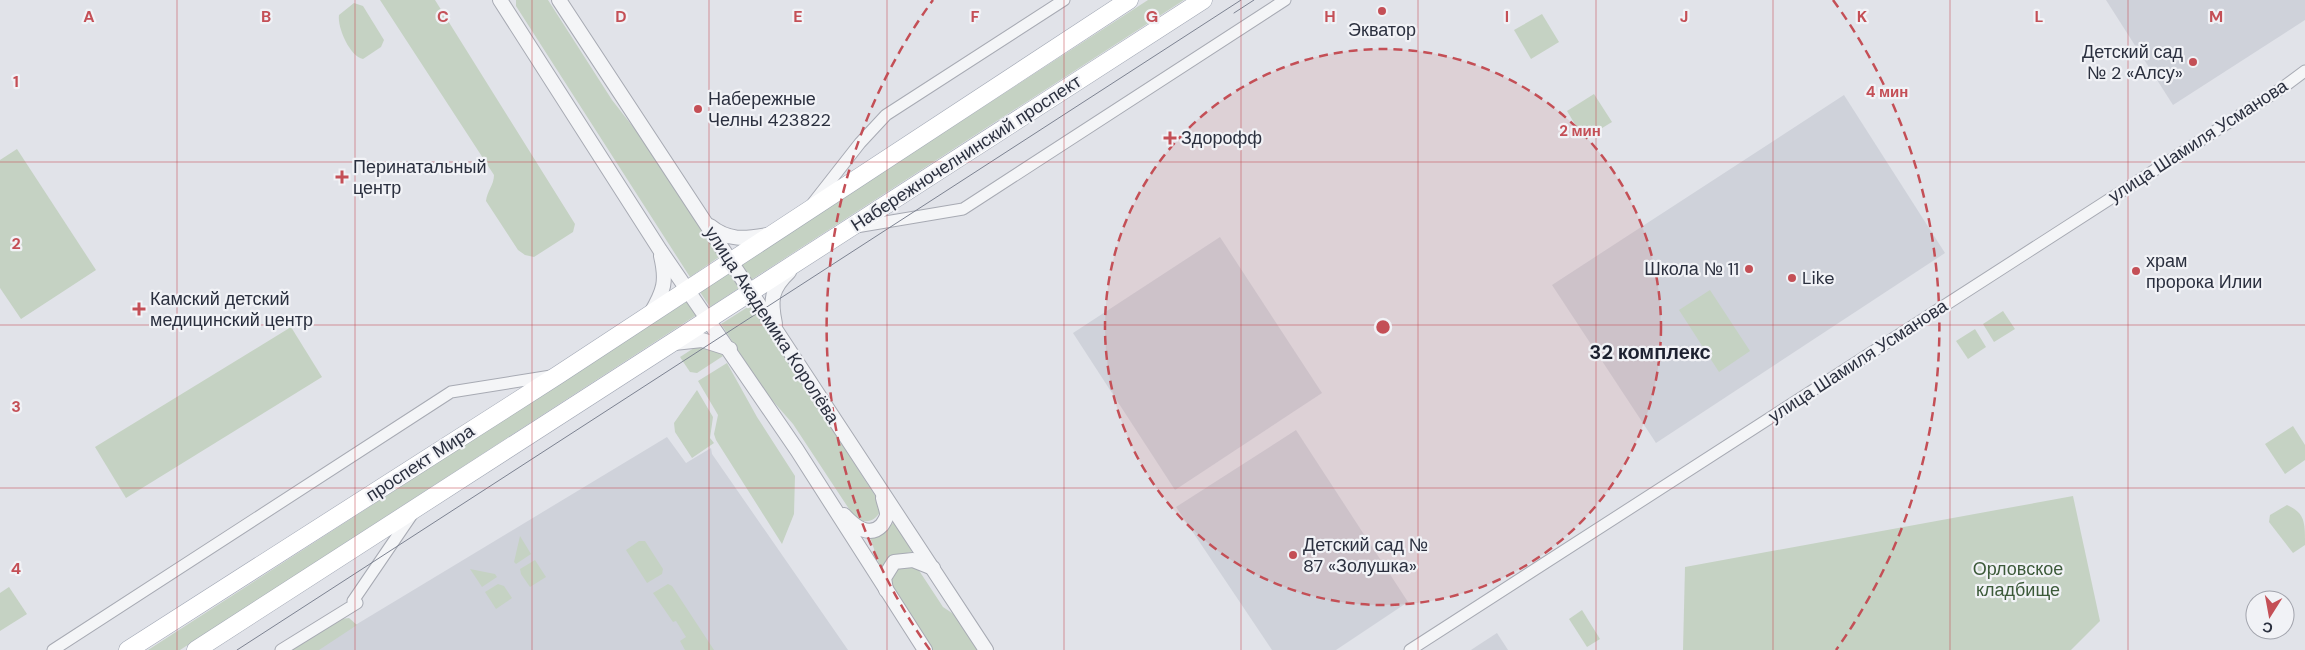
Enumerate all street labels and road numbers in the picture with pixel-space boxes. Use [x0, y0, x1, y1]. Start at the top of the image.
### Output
street label: Набережночелнинский проспект [846, 69, 1086, 237]
street label: улица Шамиля Усманова [2104, 73, 2293, 208]
street label: улица Академика Королёва [699, 222, 845, 429]
street label: улица Шамиля Усманова [1764, 293, 1953, 428]
street label: проспект Мира [361, 418, 480, 507]

